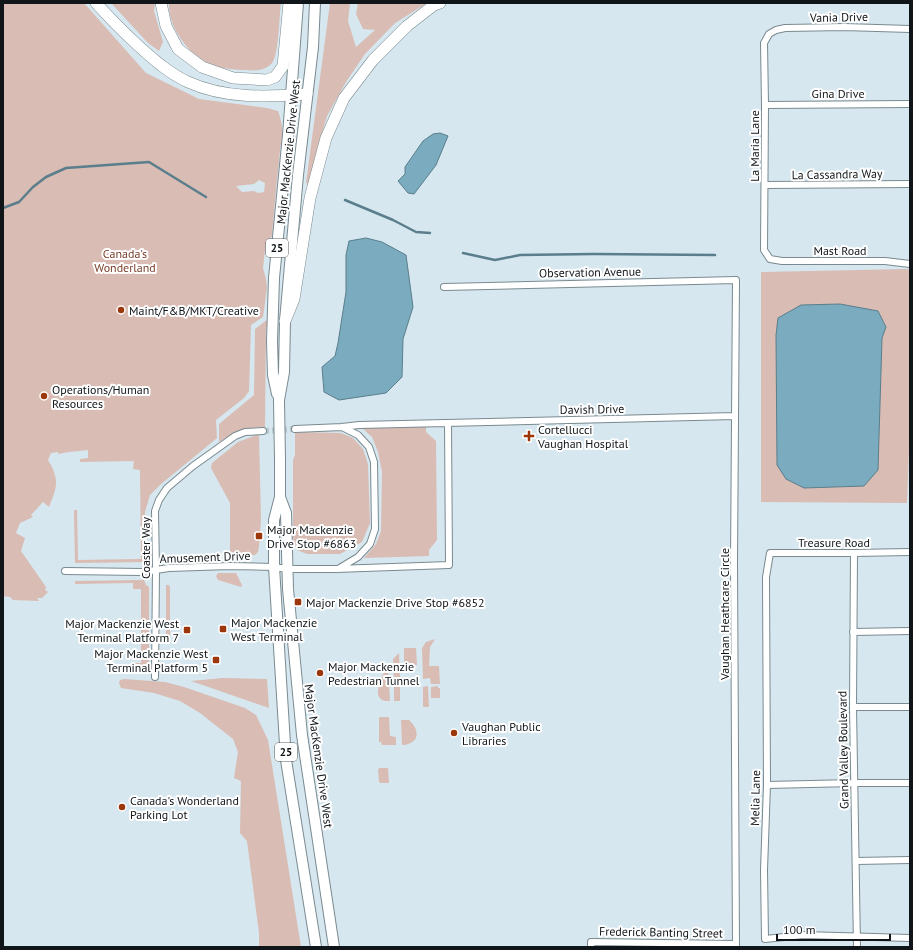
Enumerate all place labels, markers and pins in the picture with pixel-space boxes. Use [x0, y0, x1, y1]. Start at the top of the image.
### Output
place label: Maint/F&B/MKT/Creative [129, 303, 259, 318]
marker: Maint/F&B/MKT/Creative [116, 305, 126, 315]
place label: Operations/Human Resources [52, 382, 149, 411]
marker: Operations/Human Resources [39, 391, 49, 401]
place label: Cortellucci Vaughan Hospital [537, 422, 629, 451]
marker: Cortellucci Vaughan Hospital [523, 430, 535, 442]
place label: Major Mackenzie Drive Stop #6863 [267, 522, 356, 551]
marker: Major Mackenzie Drive Stop #6863 [254, 531, 264, 541]
place label: Major Mackenzie Drive Stop #6852 [306, 595, 485, 610]
marker: Major Mackenzie Drive Stop #6852 [293, 597, 303, 607]
place label: Major Mackenzie West Terminal [231, 615, 317, 644]
place label: Major Mackenzie West Terminal Platform 7 [65, 616, 179, 645]
marker: Major Mackenzie West Terminal [218, 624, 228, 634]
marker: Major Mackenzie West Terminal Platform 7 [182, 625, 192, 635]
place label: Major Mackenzie West Terminal Platform 5 [94, 646, 208, 675]
marker: Major Mackenzie West Terminal Platform 5 [211, 655, 221, 665]
place label: Major Mackenzie Pedestrian Tunnel [328, 659, 420, 688]
marker: Major Mackenzie Pedestrian Tunnel [315, 668, 325, 678]
place label: Vaughan Public Libraries [461, 719, 541, 748]
marker: Vaughan Public Libraries [449, 728, 459, 738]
place label: Canada's Wonderland Parking Lot [130, 793, 239, 822]
marker: Canada's Wonderland Parking Lot [117, 802, 127, 812]

